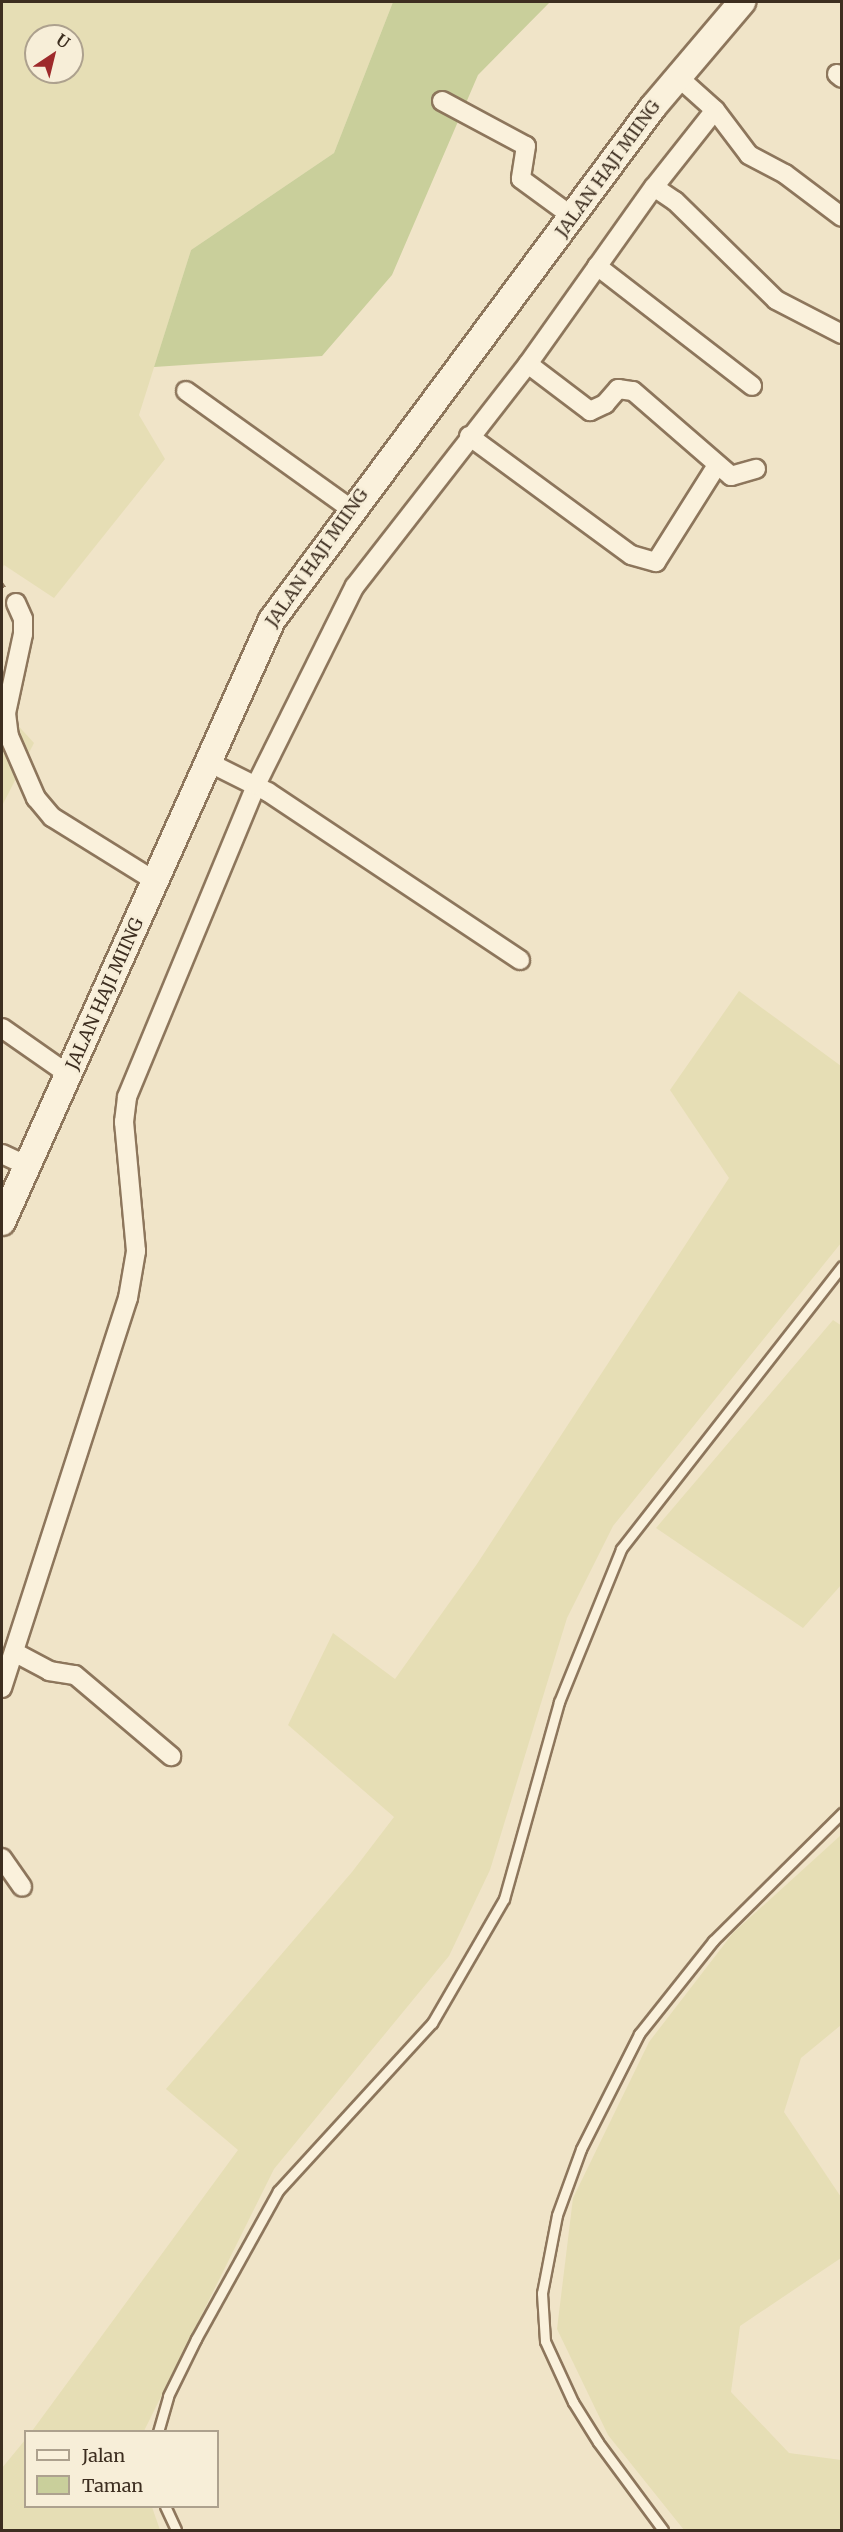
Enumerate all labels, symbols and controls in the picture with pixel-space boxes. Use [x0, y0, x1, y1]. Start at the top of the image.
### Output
north arrow [24, 24, 84, 84]
text: U [53, 29, 74, 52]
street label: JALAN HAJI MIING [551, 96, 665, 242]
street label: JALAN HAJI MIING [261, 485, 373, 631]
street label: JALAN HAJI MIING [62, 915, 148, 1073]
legend [24, 2430, 219, 2508]
text: Jalan [82, 2444, 125, 2467]
text: Taman [82, 2474, 143, 2497]

